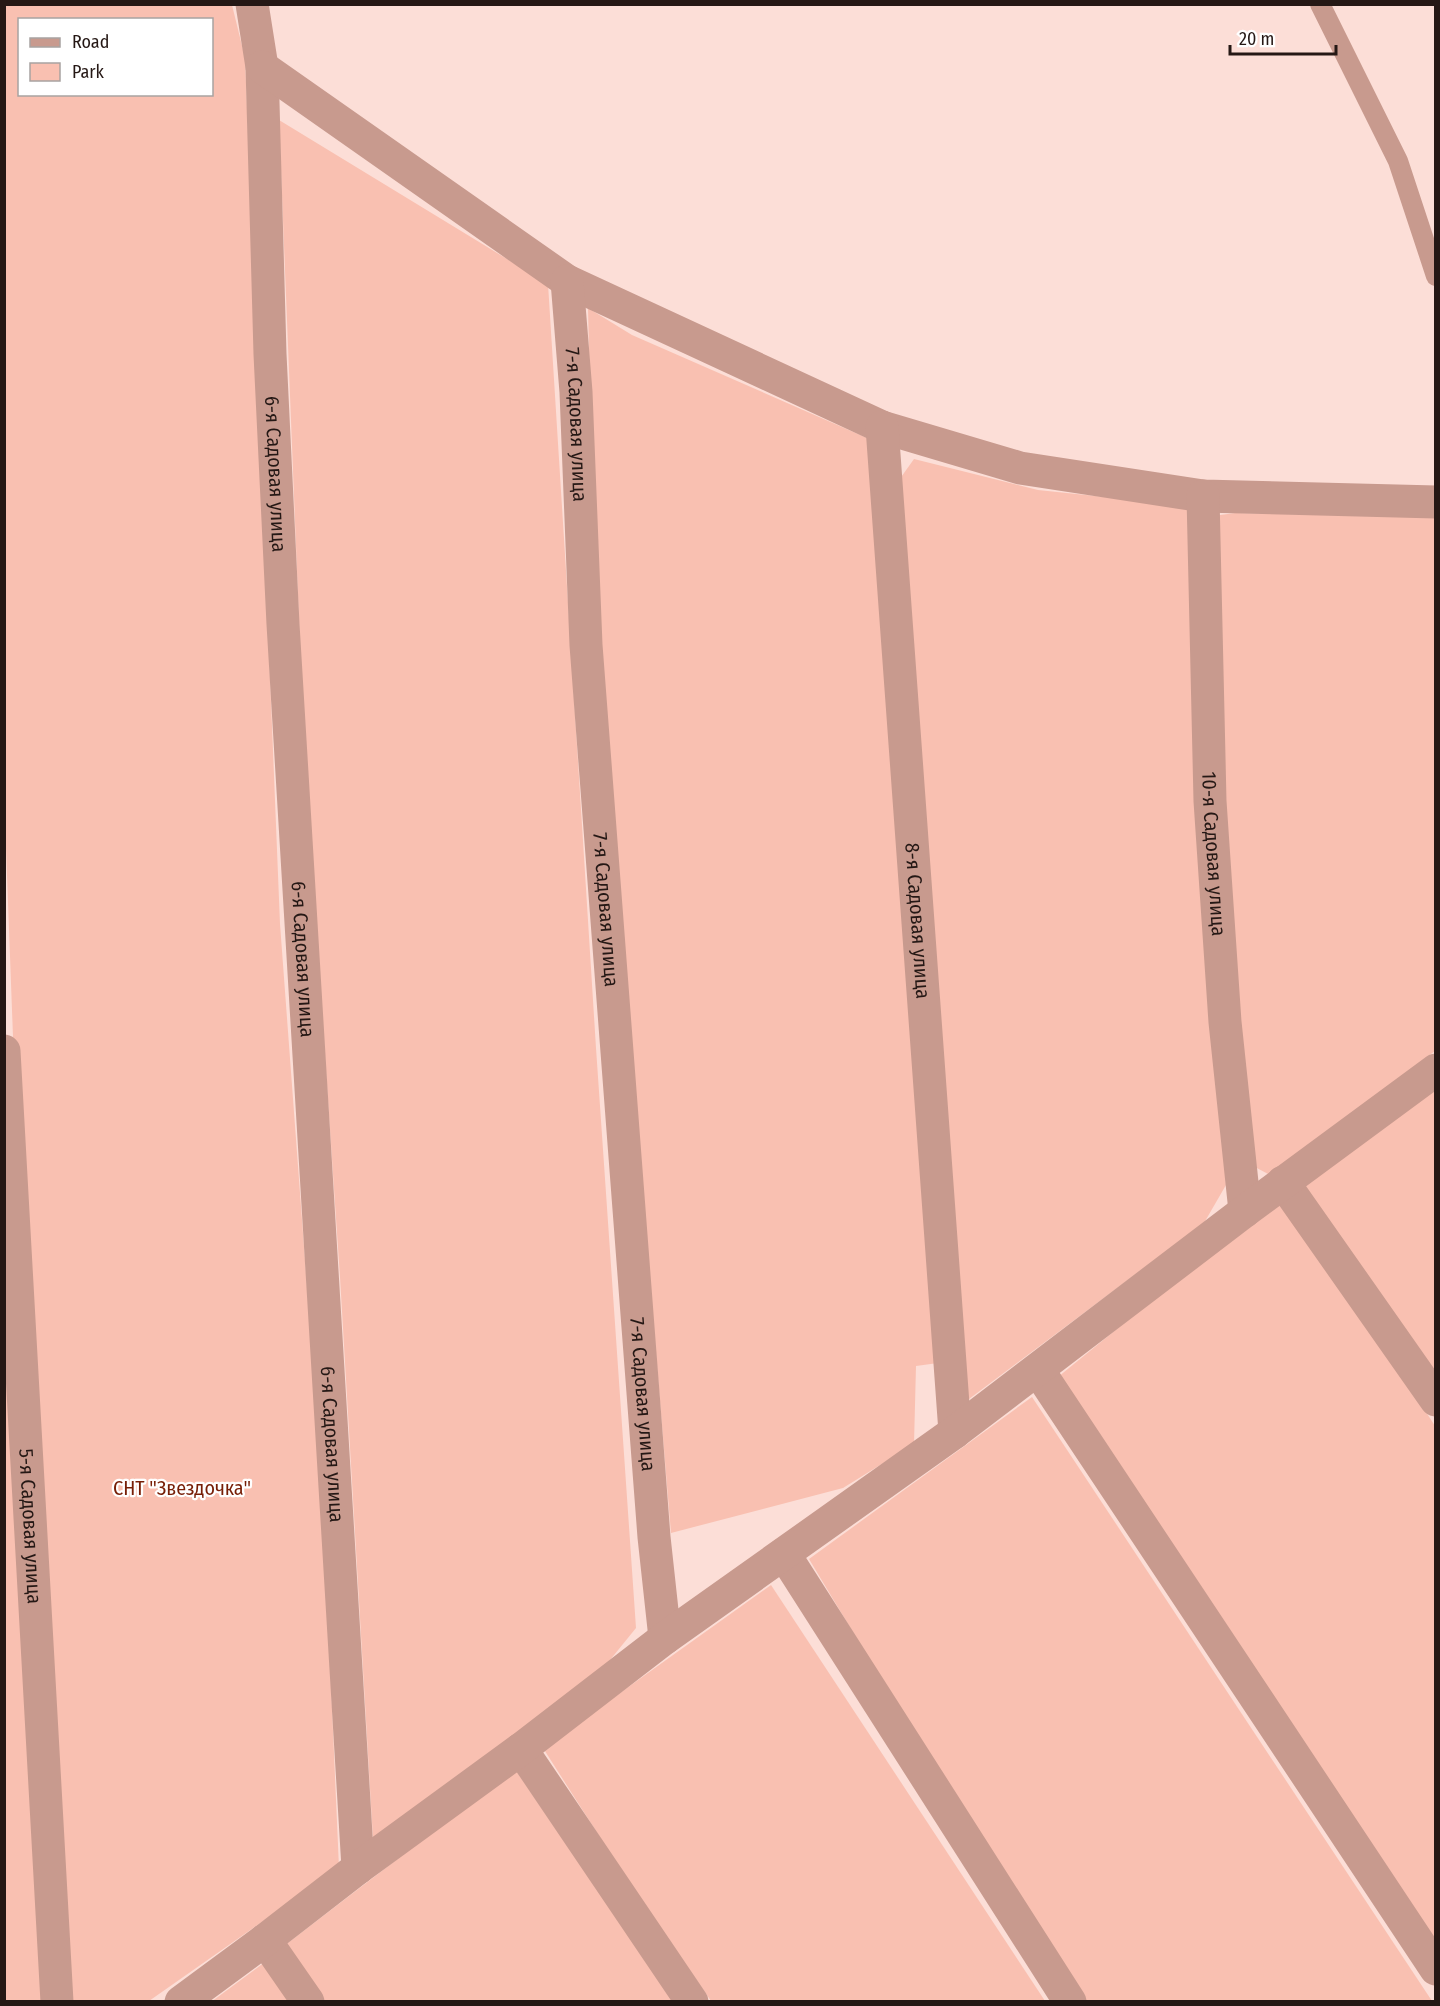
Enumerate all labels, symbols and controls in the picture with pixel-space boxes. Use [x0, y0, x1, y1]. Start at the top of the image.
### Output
legend [18, 18, 213, 96]
scale bar [1230, 18, 1336, 56]
text: 20 m [1239, 28, 1274, 50]
text: Road [72, 31, 109, 53]
text: Park [72, 61, 105, 83]
street label: 7-я Садовая улица [560, 346, 592, 502]
street label: 6-я Садовая улица [260, 395, 292, 553]
street label: 10-я Садовая улица [1197, 771, 1231, 937]
street label: 7-я Садовая улица [588, 832, 624, 988]
street label: 8-я Садовая улица [900, 842, 936, 1000]
street label: 6-я Садовая улица [287, 880, 320, 1038]
street label: 7-я Садовая улица [625, 1316, 661, 1472]
street label: 6-я Садовая улица [316, 1365, 349, 1523]
street label: 5-я Садовая улица [14, 1448, 47, 1605]
park label: СНТ "Звездочка" [113, 1476, 251, 1500]

